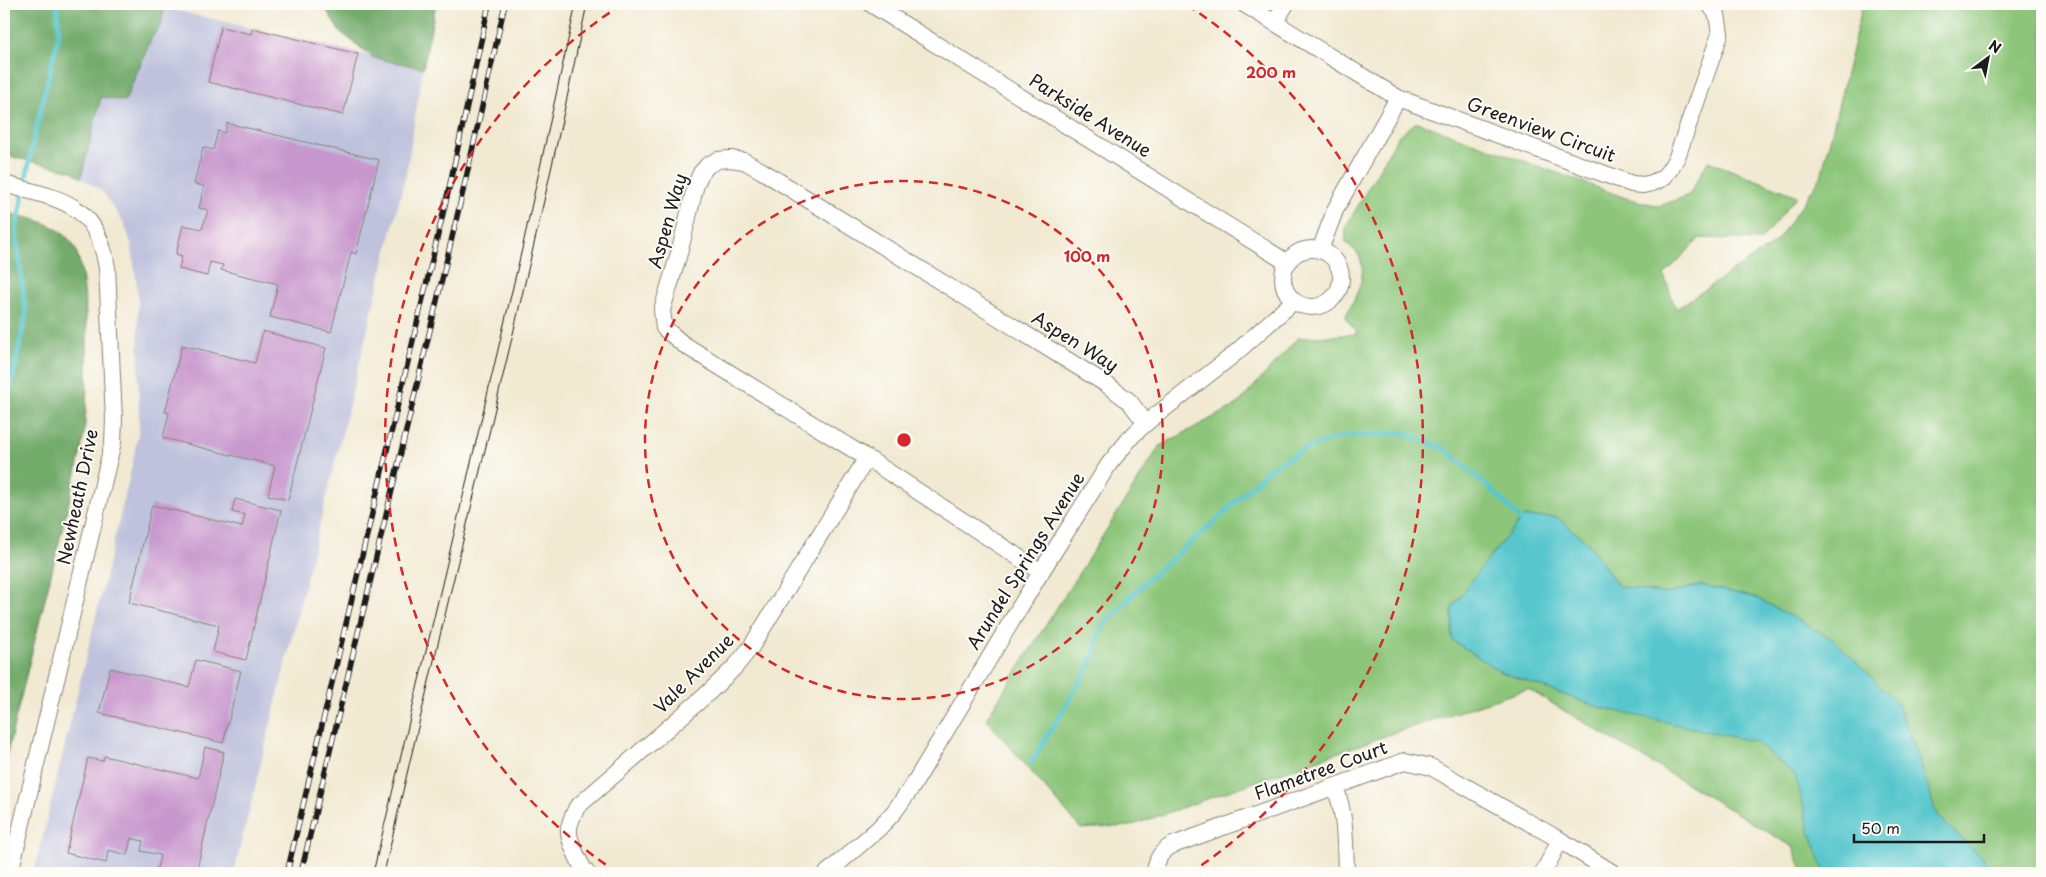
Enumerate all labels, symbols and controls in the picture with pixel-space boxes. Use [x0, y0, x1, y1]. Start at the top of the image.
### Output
north arrow [1964, 32, 2014, 82]
text: N [1985, 35, 2005, 58]
text: 200 m [1246, 60, 1296, 83]
street label: Parkside Avenue [1024, 66, 1157, 163]
street label: Greenview Circuit [1463, 89, 1620, 168]
street label: Aspen Way [640, 170, 693, 271]
text: 100 m [1064, 244, 1110, 267]
street label: Aspen Way [1027, 303, 1124, 378]
street label: Newheath Drive [49, 426, 104, 567]
centre of rings [895, 431, 913, 449]
street label: Arundel Springs Avenue [959, 466, 1090, 654]
street label: Vale Avenue [647, 627, 739, 719]
street label: Flametree Court [1250, 733, 1391, 806]
scale bar [1854, 812, 1984, 844]
text: 50 m [1861, 816, 1900, 839]

